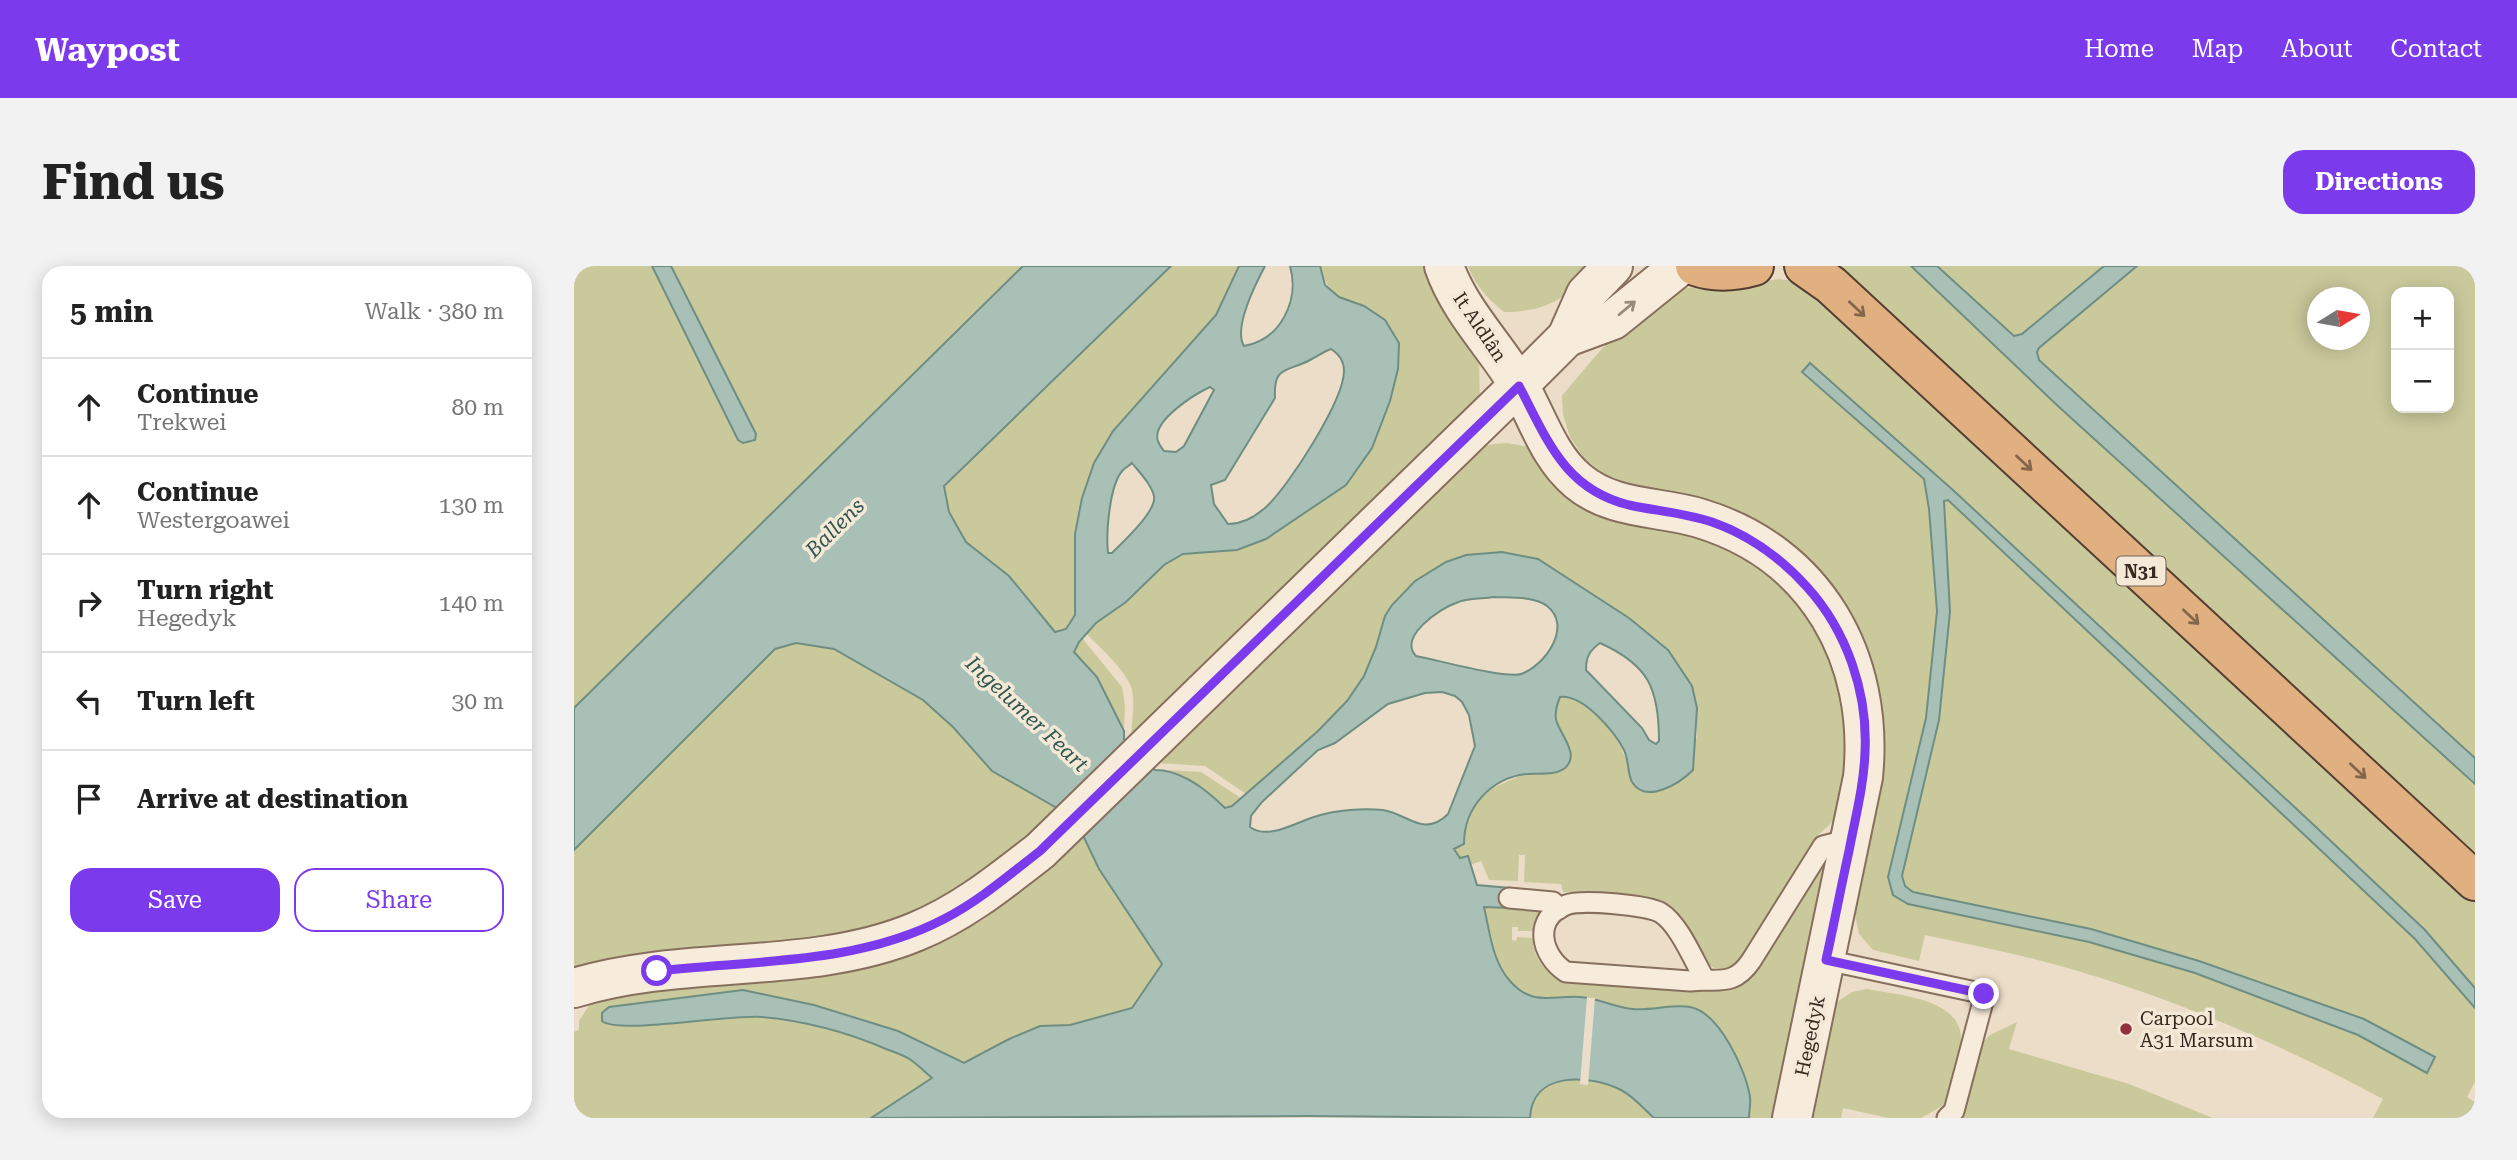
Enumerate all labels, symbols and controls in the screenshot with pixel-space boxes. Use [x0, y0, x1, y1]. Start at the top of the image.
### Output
text: Waypost [35, 30, 180, 69]
text: Home [2084, 35, 2154, 63]
text: Map [2192, 35, 2243, 63]
text: About [2281, 35, 2352, 63]
text: Contact [2390, 35, 2482, 63]
button: Directions [2283, 150, 2475, 214]
text: Find us [42, 154, 225, 211]
north arrow [2307, 287, 2370, 350]
map controls [2391, 287, 2454, 413]
button: + [2391, 287, 2454, 350]
street label: It Aldlân [1448, 288, 1512, 366]
text: 5 min [70, 294, 153, 329]
text: Walk · 380 m [365, 298, 504, 325]
one-way arrow [1618, 300, 1636, 316]
one-way arrow [1848, 300, 1865, 317]
button: − [2391, 350, 2454, 413]
text: Continue [137, 379, 259, 409]
icon: ahead [70, 388, 108, 426]
text: 80 m [451, 394, 504, 421]
text: Trekwei [137, 409, 227, 436]
one-way arrow [2015, 455, 2033, 471]
text: Continue [137, 477, 259, 507]
icon: ahead [70, 486, 108, 524]
text: 130 m [439, 492, 504, 519]
water label: Ballens [800, 494, 869, 563]
text: Westergoawei [137, 507, 290, 534]
road number: N31 [2116, 556, 2166, 586]
text: Turn right [137, 575, 273, 605]
icon: right [70, 584, 108, 622]
text: 140 m [439, 590, 504, 617]
text: Hegedyk [137, 605, 237, 632]
one-way arrow [2182, 609, 2199, 626]
water label: Ingelumer Feart [960, 651, 1093, 777]
icon: left [70, 682, 108, 720]
text: Turn left [137, 686, 255, 716]
text: 30 m [451, 688, 504, 715]
one-way arrow [2349, 763, 2366, 780]
icon: arrive [70, 780, 108, 818]
text: Arrive at destination [137, 784, 408, 814]
button: Save [70, 868, 280, 932]
button: Share [294, 868, 504, 932]
route start [641, 955, 672, 986]
route end [1968, 978, 1999, 1009]
street label: Hegedyk [1790, 993, 1830, 1079]
place label: Carpool A31 Marsum [2140, 1007, 2254, 1052]
marker: Carpool A31 Marsum [2118, 1021, 2134, 1037]

